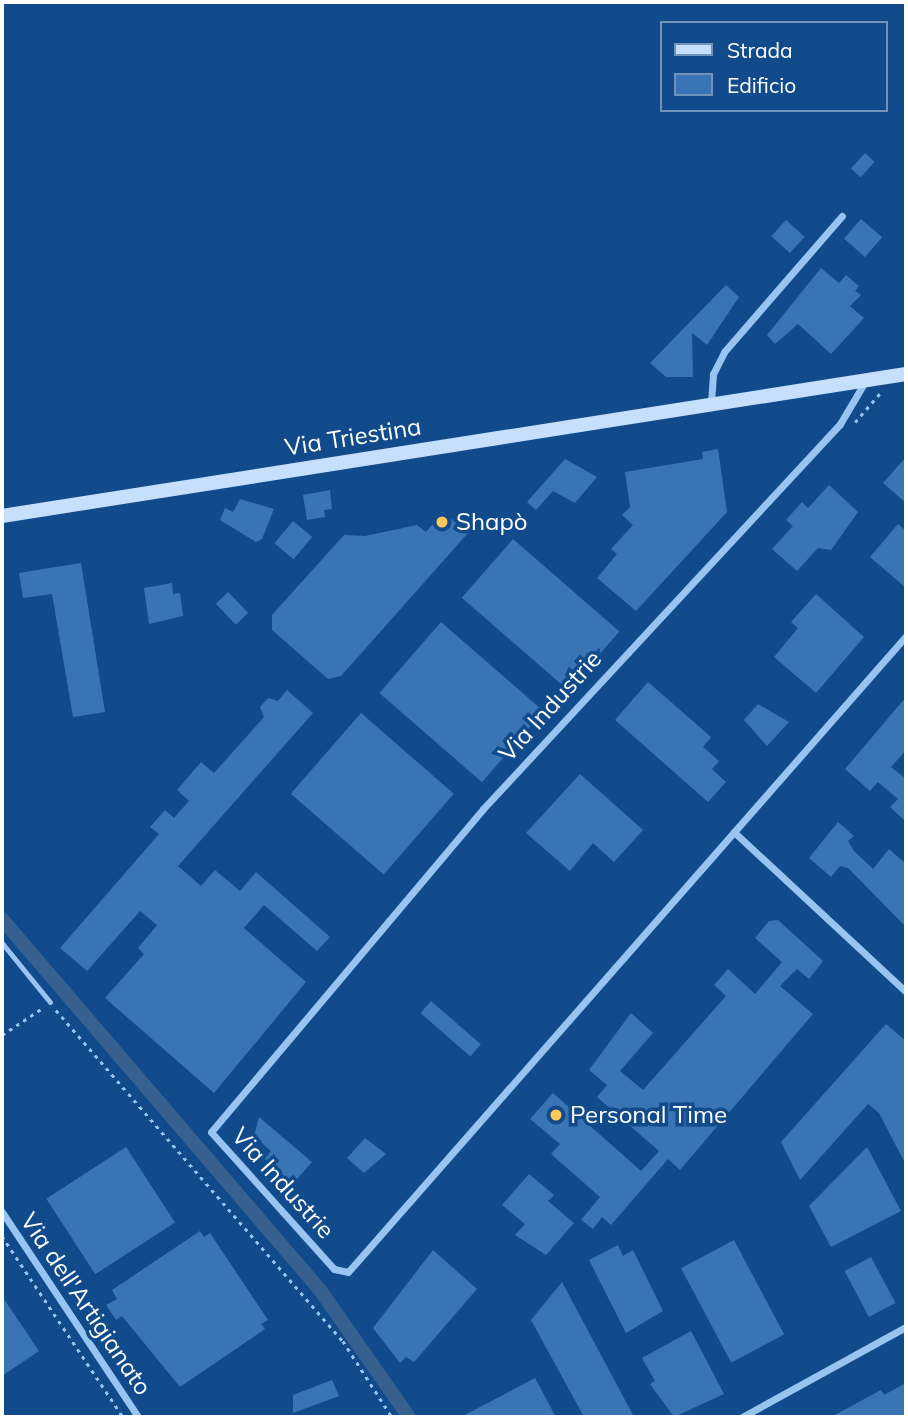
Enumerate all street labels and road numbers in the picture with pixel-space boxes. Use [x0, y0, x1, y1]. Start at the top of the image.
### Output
street label: Via Triestina [283, 412, 423, 462]
street label: Via Industrie [493, 645, 607, 767]
street label: Via Industrie [226, 1122, 340, 1244]
street label: Via dell'Artigianato [14, 1207, 158, 1401]

